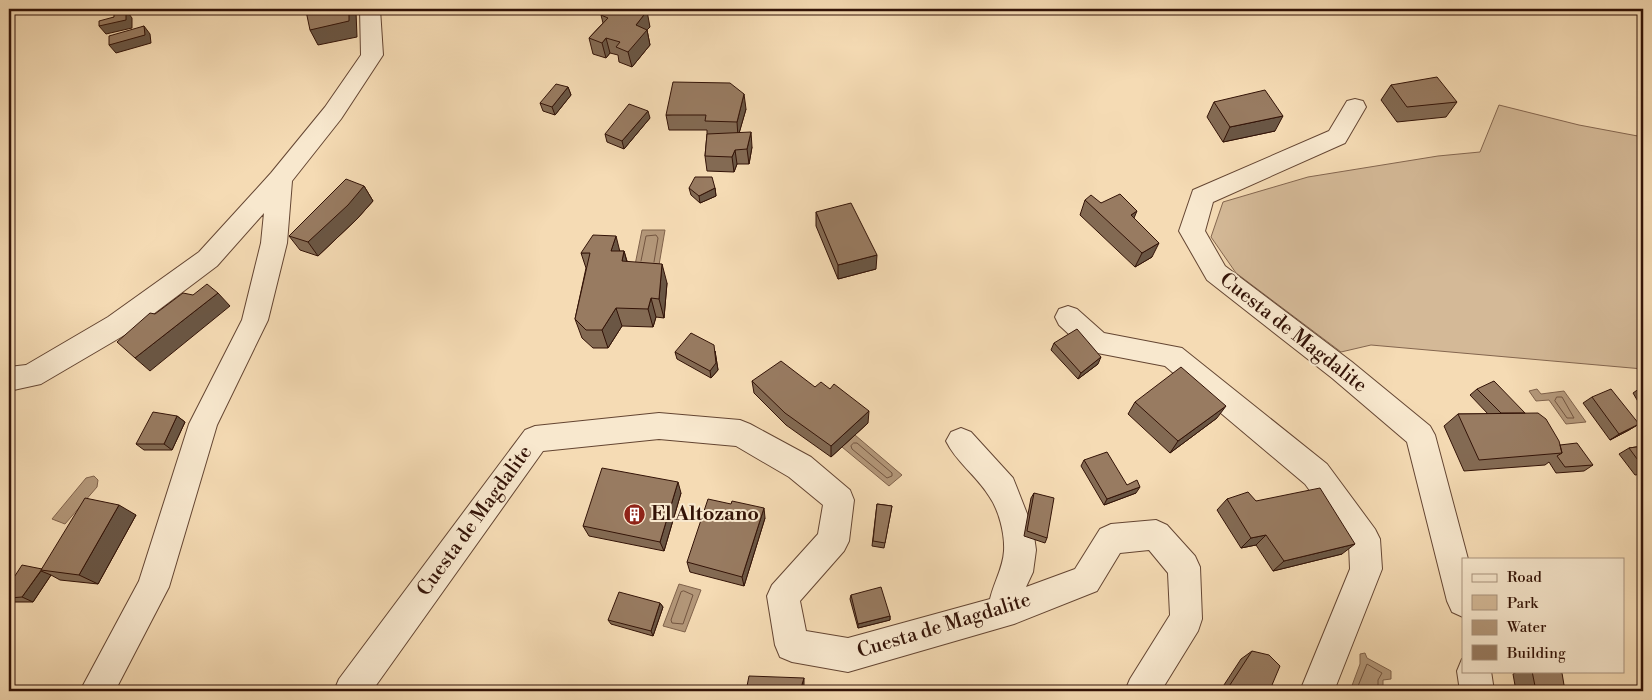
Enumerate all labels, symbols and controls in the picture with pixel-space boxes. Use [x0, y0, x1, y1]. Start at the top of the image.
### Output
street label: Cuesta de Magdalite [1214, 268, 1372, 398]
street label: Cuesta de Magdalite [412, 441, 538, 601]
building icon: El Altozano [623, 502, 647, 526]
place label: El Altozano [651, 502, 759, 527]
legend [1462, 558, 1624, 672]
text: Road [1507, 568, 1542, 587]
street label: Cuesta de Magdalite [854, 588, 1034, 664]
text: Park [1507, 594, 1539, 613]
text: Water [1506, 618, 1547, 637]
text: Building [1506, 644, 1566, 663]

